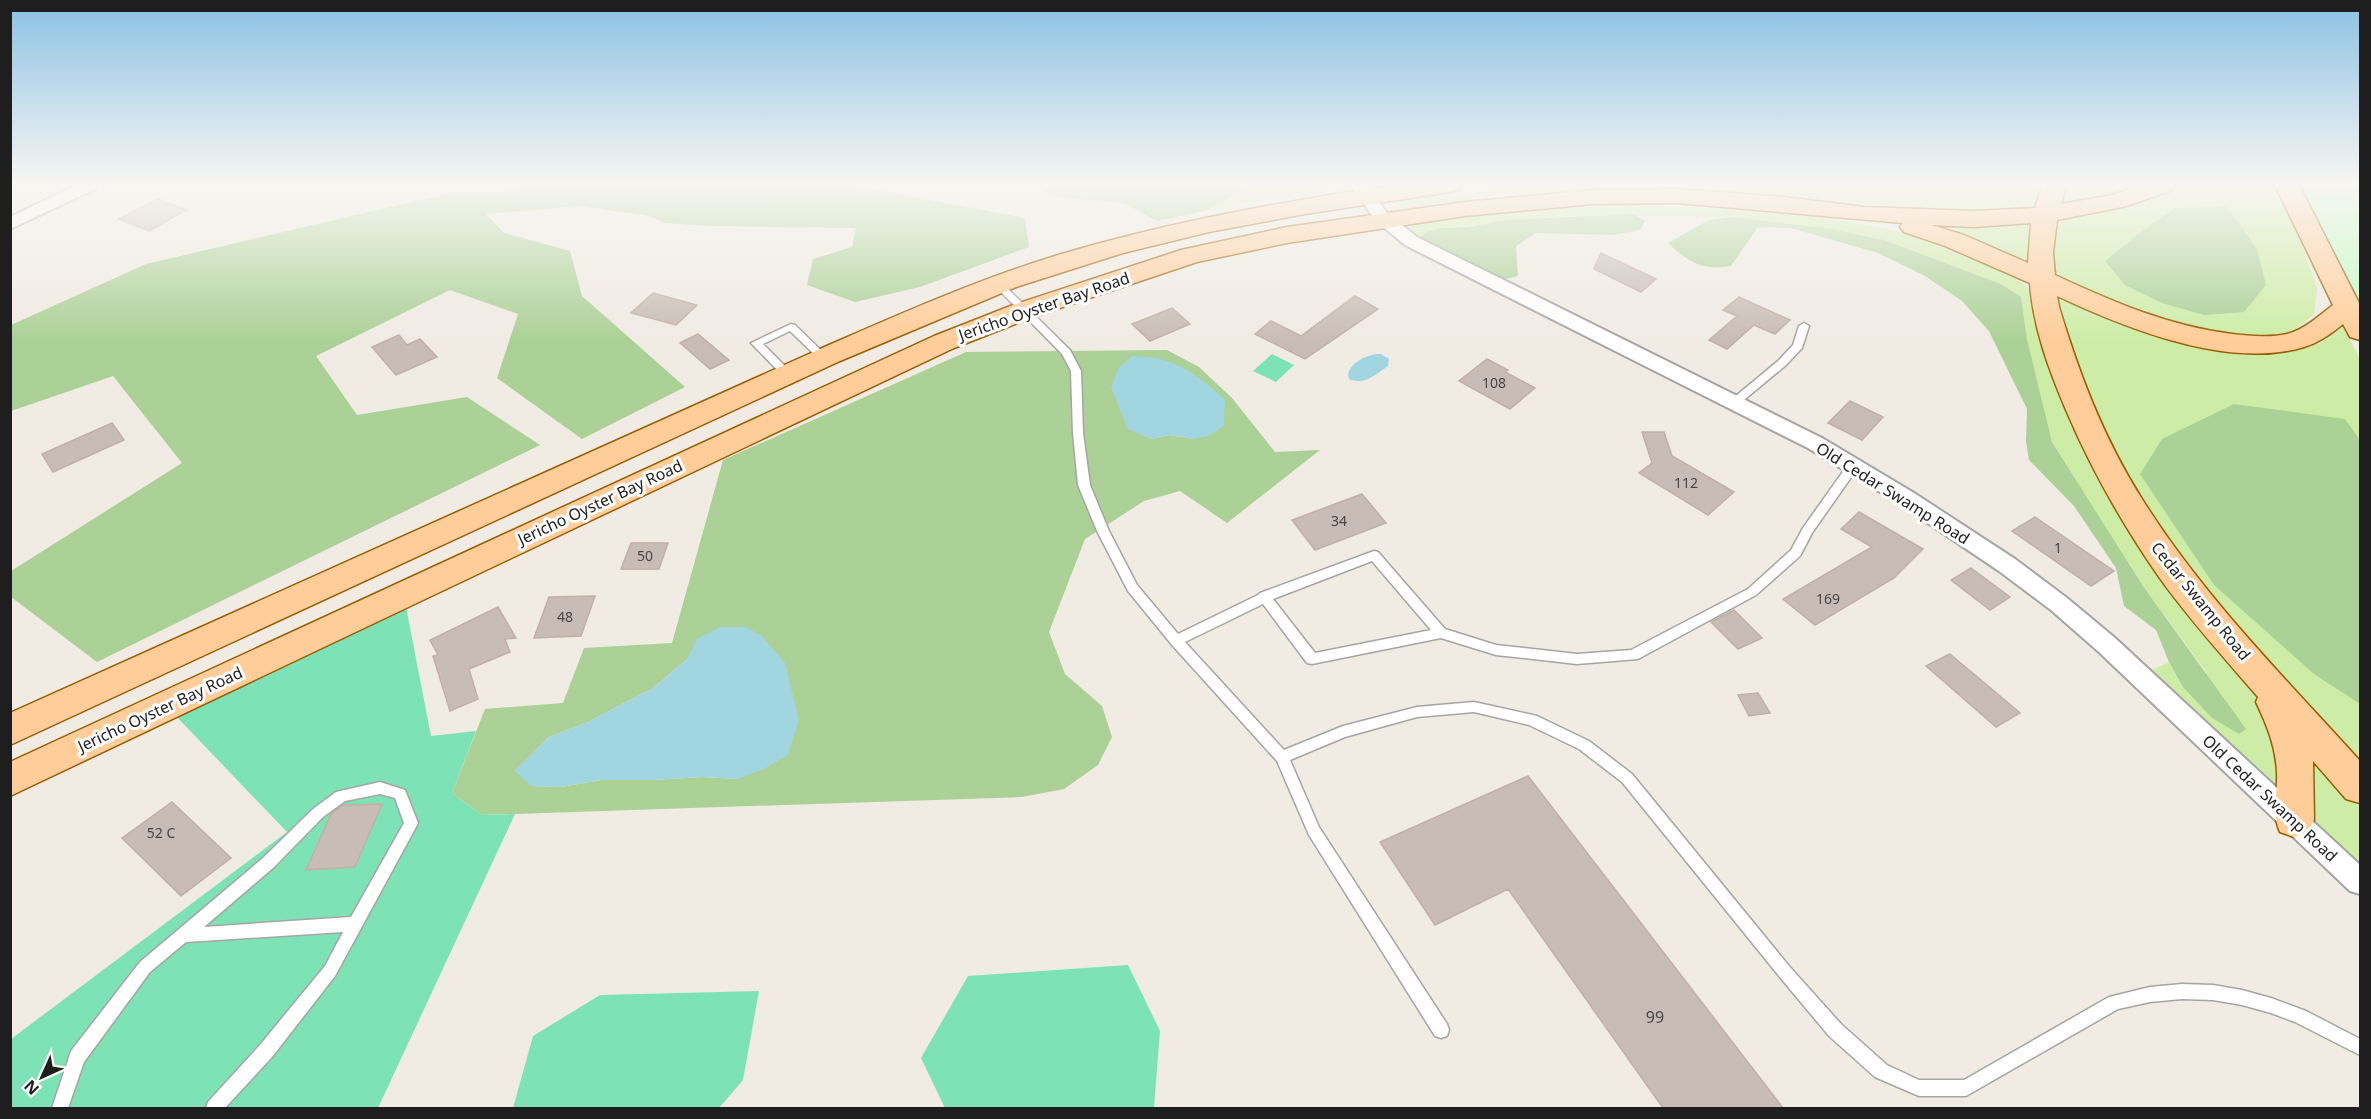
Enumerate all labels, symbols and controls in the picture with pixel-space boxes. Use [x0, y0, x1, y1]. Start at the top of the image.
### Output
street label: Jericho Oyster Bay Road [954, 266, 1132, 346]
house number: 108 [1482, 373, 1506, 392]
street label: Old Cedar Swamp Road [1812, 437, 1974, 549]
street label: Jericho Oyster Bay Road [512, 454, 686, 551]
house number: 112 [1674, 473, 1698, 492]
house number: 34 [1331, 511, 1347, 530]
street label: Cedar Swamp Road [2146, 537, 2256, 665]
house number: 1 [2054, 538, 2062, 557]
house number: 50 [637, 546, 653, 565]
house number: 169 [1816, 589, 1840, 608]
house number: 48 [557, 607, 573, 626]
street label: Jericho Oyster Bay Road [72, 661, 246, 758]
street label: Old Cedar Swamp Road [2198, 730, 2342, 866]
house number: 52 C [147, 823, 175, 842]
house number: 99 [1646, 1006, 1664, 1028]
north arrow [12, 1047, 72, 1107]
text: N [19, 1075, 44, 1100]

